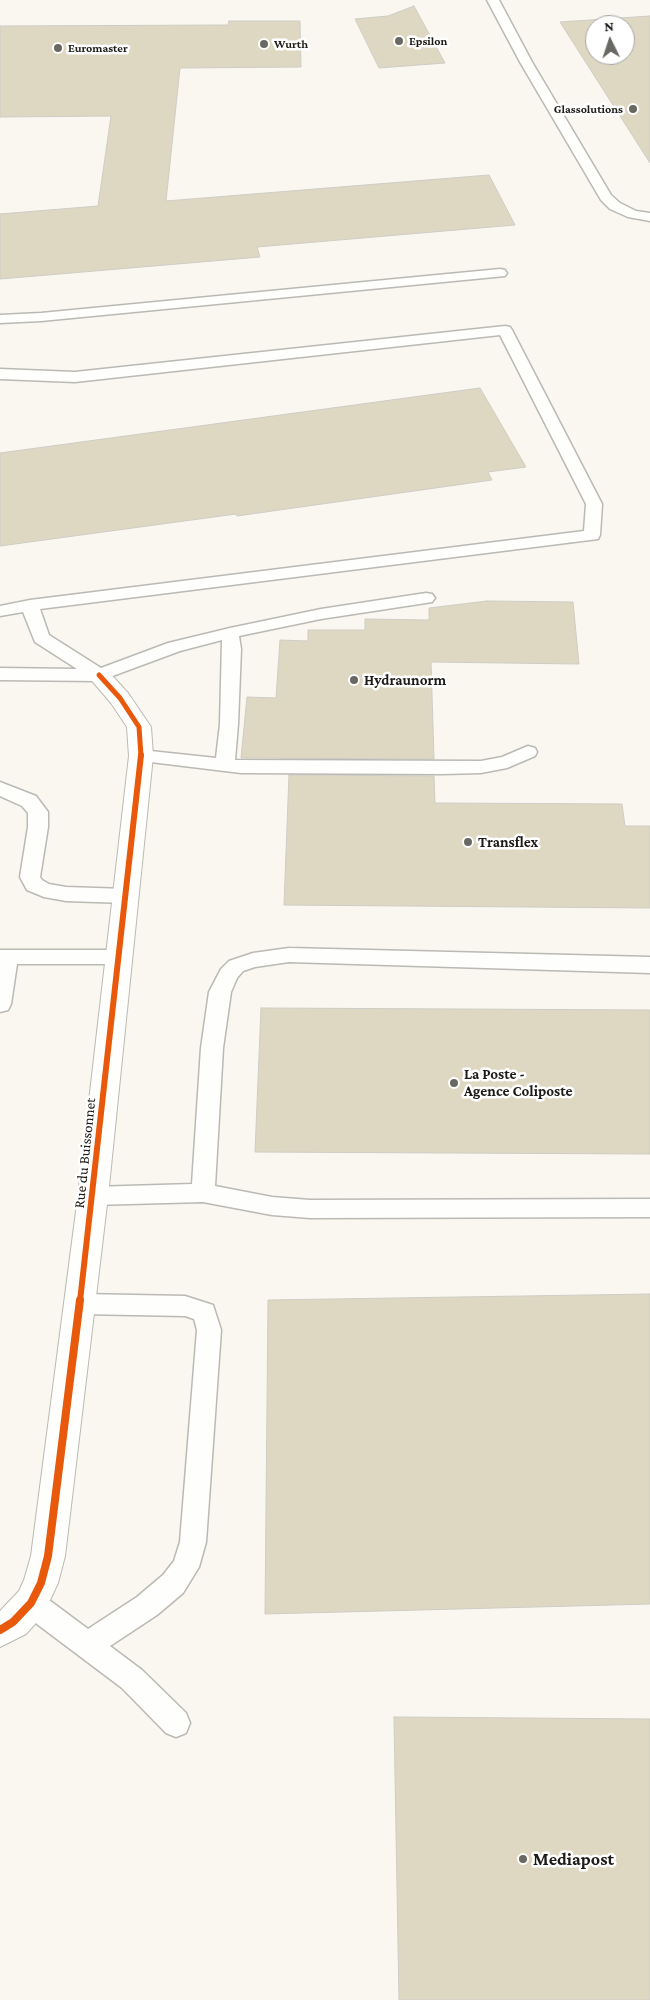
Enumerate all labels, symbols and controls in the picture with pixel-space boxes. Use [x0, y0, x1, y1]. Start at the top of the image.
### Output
north arrow [585, 15, 635, 65]
text: N [604, 18, 614, 34]
place label: Epsilon [409, 34, 447, 48]
marker: Epsilon [393, 35, 405, 47]
place label: Wurth [274, 37, 308, 51]
marker: Wurth [258, 38, 270, 50]
place label: Euromaster [68, 41, 128, 55]
marker: Euromaster [52, 42, 64, 54]
place label: Glassolutions [554, 102, 623, 116]
marker: Glassolutions [627, 103, 639, 115]
place label: Hydraunorm [364, 671, 446, 689]
marker: Hydraunorm [348, 674, 360, 686]
place label: Transflex [478, 833, 538, 851]
marker: Transflex [462, 836, 474, 848]
place label: La Poste - Agence Coliposte [464, 1065, 572, 1100]
marker: La Poste - Agence Coliposte [448, 1077, 460, 1089]
street label: Rue du Buissonnet [70, 1097, 100, 1209]
place label: Mediapost [533, 1848, 614, 1870]
marker: Mediapost [517, 1853, 529, 1865]

